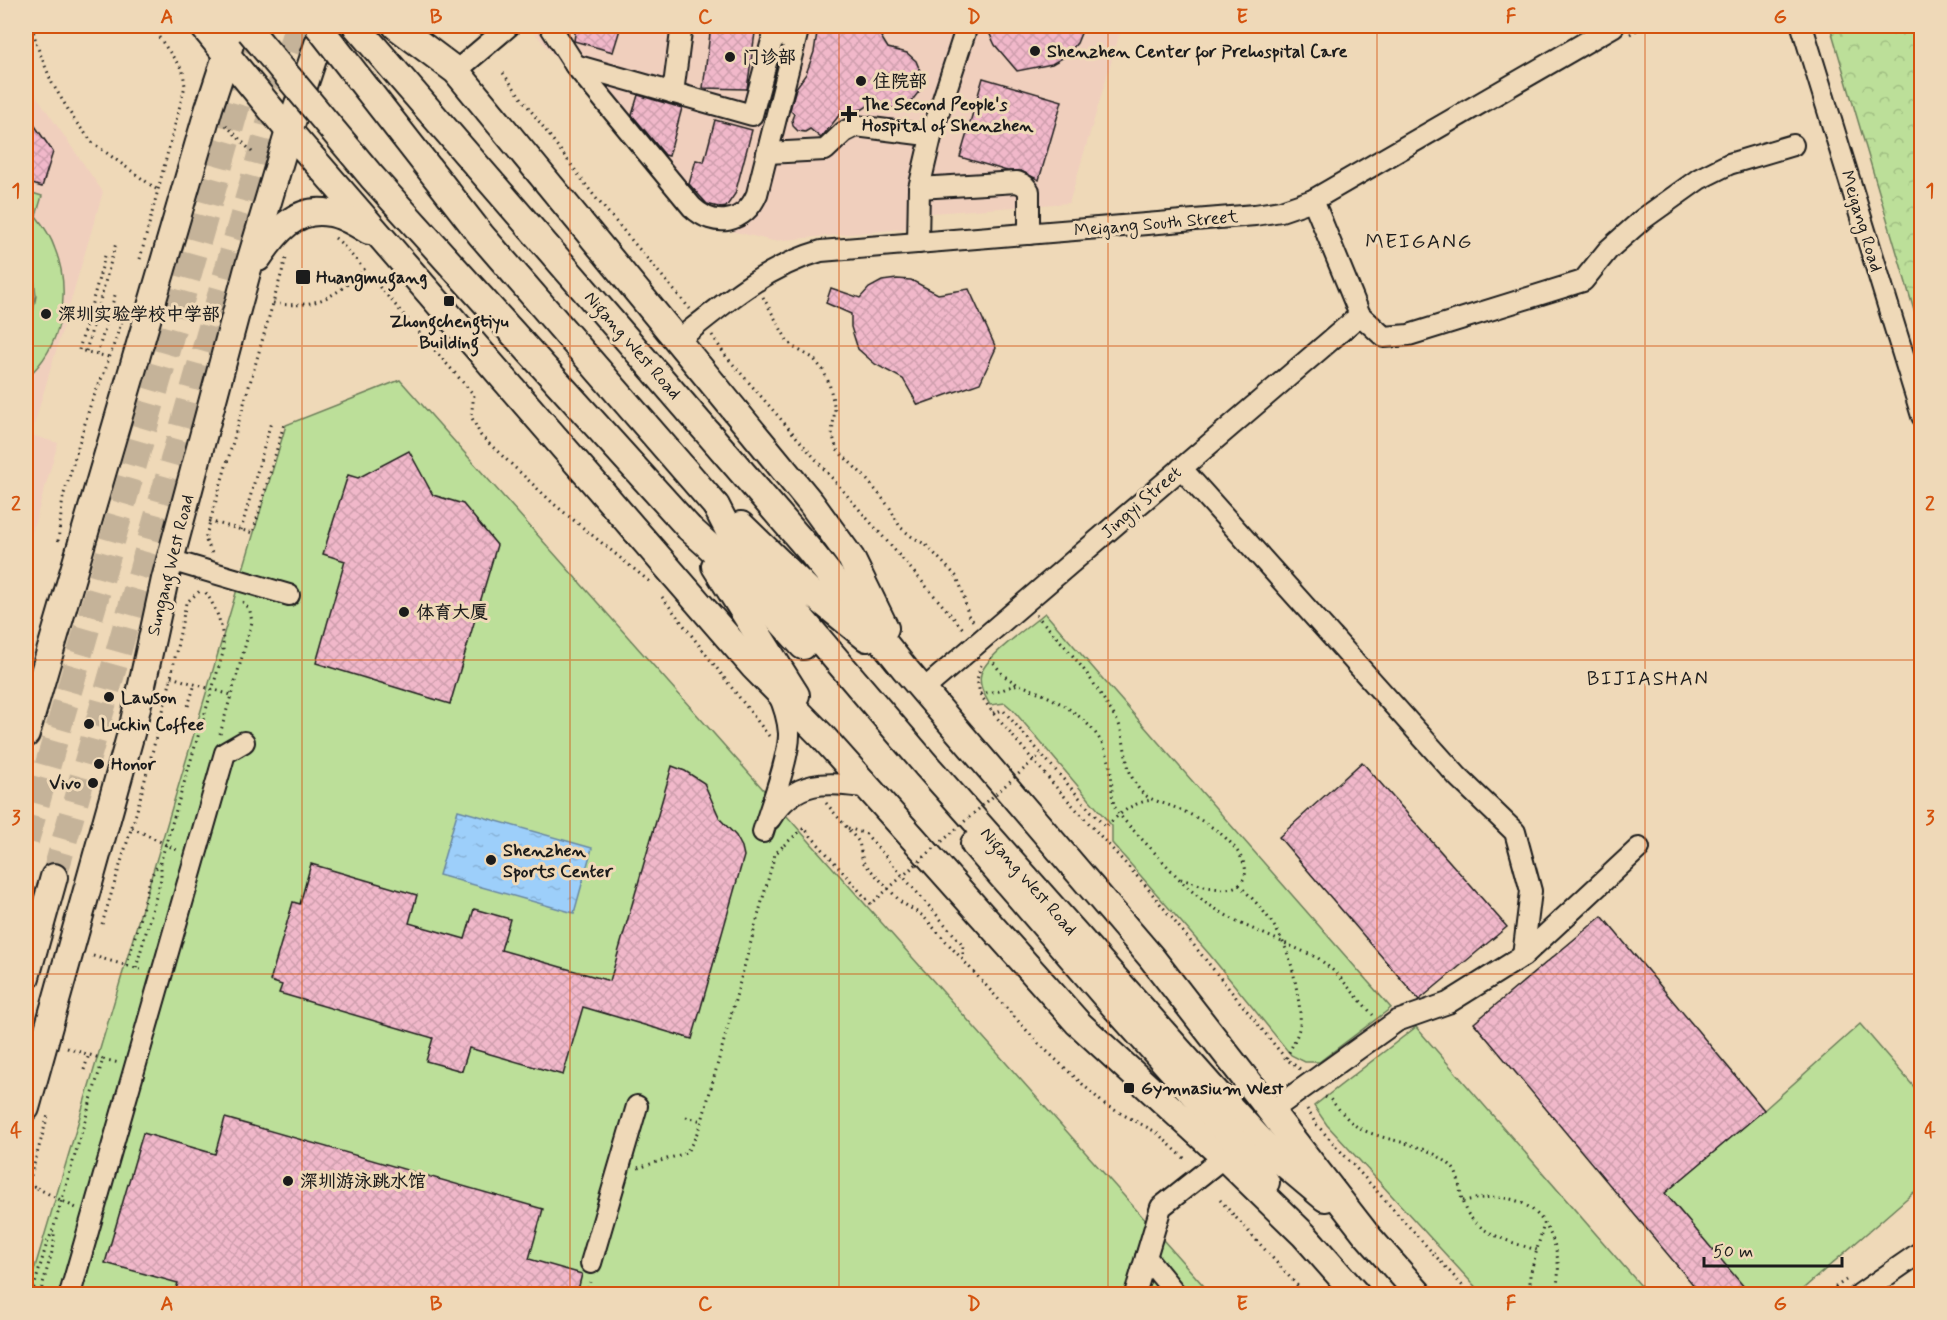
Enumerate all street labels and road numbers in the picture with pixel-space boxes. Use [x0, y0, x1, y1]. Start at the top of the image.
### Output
street label: Meigang Road [1833, 168, 1888, 275]
street label: Meigang South Street [1073, 205, 1240, 244]
street label: Nigang West Road [577, 286, 686, 406]
street label: Jingyi Street [1096, 461, 1188, 545]
street label: Sungang West Road [142, 492, 202, 639]
street label: Nigang West Road [973, 822, 1082, 942]

